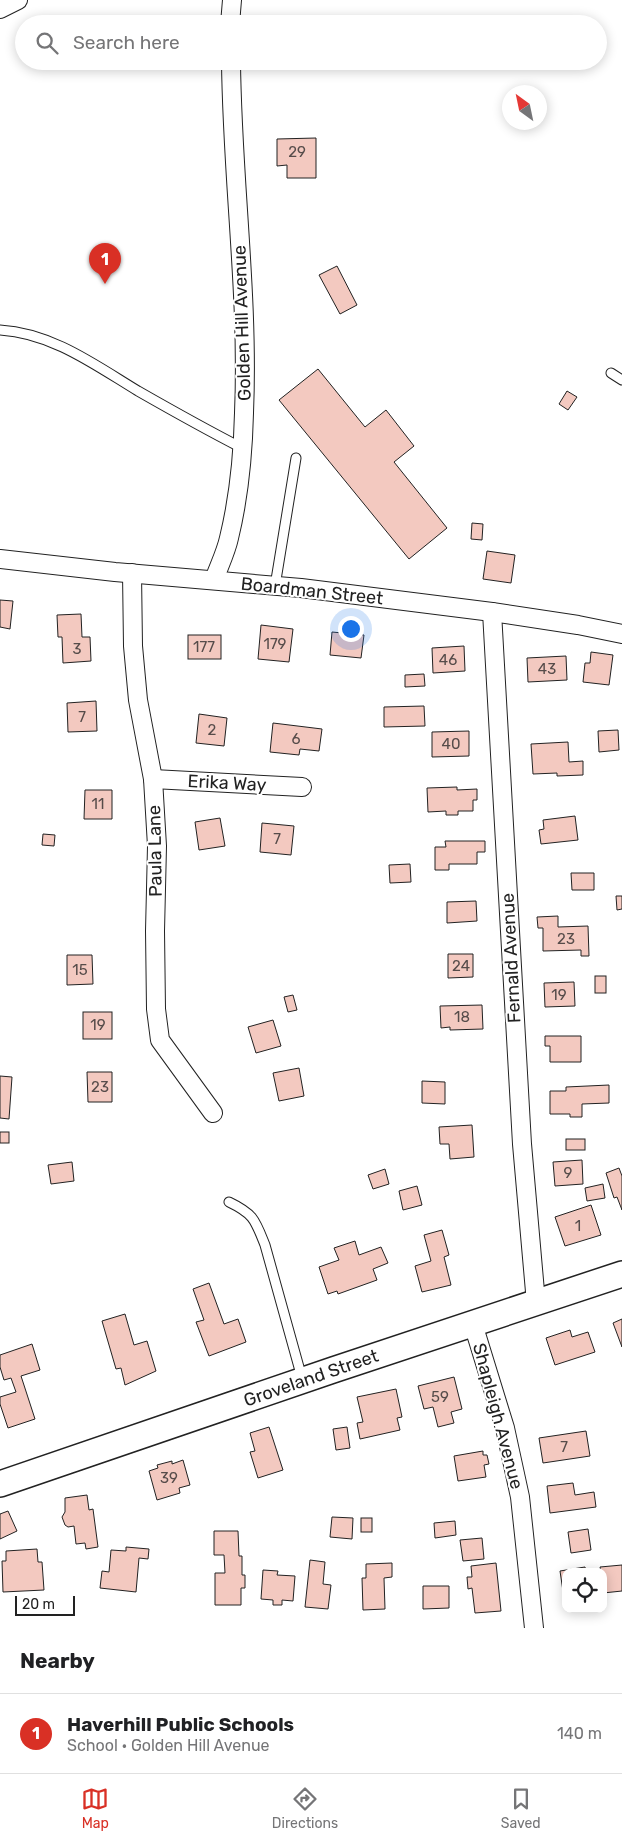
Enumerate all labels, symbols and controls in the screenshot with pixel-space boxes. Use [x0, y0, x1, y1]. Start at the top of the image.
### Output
search box [15, 15, 607, 70]
icon: search [33, 29, 61, 57]
text: Search here [73, 31, 180, 54]
north arrow [502, 85, 547, 130]
house number: 29 [288, 143, 306, 161]
pin: 1 [89, 243, 121, 284]
street label: Golden Hill Avenue [228, 245, 256, 401]
street label: Boardman Street [240, 573, 384, 609]
your location [338, 616, 364, 642]
house number: 179 [263, 635, 287, 653]
house number: 177 [193, 638, 215, 656]
house number: 3 [72, 640, 82, 658]
house number: 46 [439, 651, 457, 669]
house number: 43 [538, 660, 556, 678]
house number: 7 [78, 708, 86, 726]
house number: 2 [208, 721, 217, 739]
house number: 6 [291, 730, 301, 748]
house number: 40 [442, 735, 460, 753]
street label: Erika Way [187, 770, 267, 796]
house number: 11 [92, 795, 104, 813]
street label: Paula Lane [143, 805, 167, 897]
house number: 7 [273, 830, 281, 848]
street label: Fernald Avenue [497, 892, 525, 1024]
house number: 23 [557, 930, 575, 948]
house number: 24 [452, 957, 470, 975]
house number: 15 [72, 961, 88, 979]
house number: 19 [551, 986, 567, 1004]
house number: 18 [454, 1008, 470, 1026]
house number: 19 [90, 1016, 106, 1034]
house number: 23 [91, 1078, 109, 1096]
house number: 9 [564, 1164, 573, 1182]
house number: 1 [575, 1217, 581, 1235]
street label: Shapleigh Avenue [468, 1341, 528, 1491]
street label: Groveland Street [241, 1345, 381, 1411]
house number: 59 [431, 1388, 449, 1406]
house number: 7 [560, 1438, 568, 1456]
house number: 39 [160, 1469, 178, 1487]
map controls [562, 1568, 607, 1613]
button: locate [562, 1568, 607, 1613]
scale bar [15, 1593, 75, 1616]
text: 20 m [22, 1596, 55, 1613]
text: Nearby [20, 1648, 95, 1673]
text: Haverhill Public Schools [67, 1713, 294, 1736]
text: 1 [32, 1724, 40, 1743]
text: 140 m [557, 1724, 602, 1743]
text: School · Golden Hill Avenue [67, 1736, 270, 1755]
tab: Map [81, 1785, 109, 1832]
tab: Directions [272, 1785, 338, 1832]
tab: Saved [501, 1785, 541, 1832]

